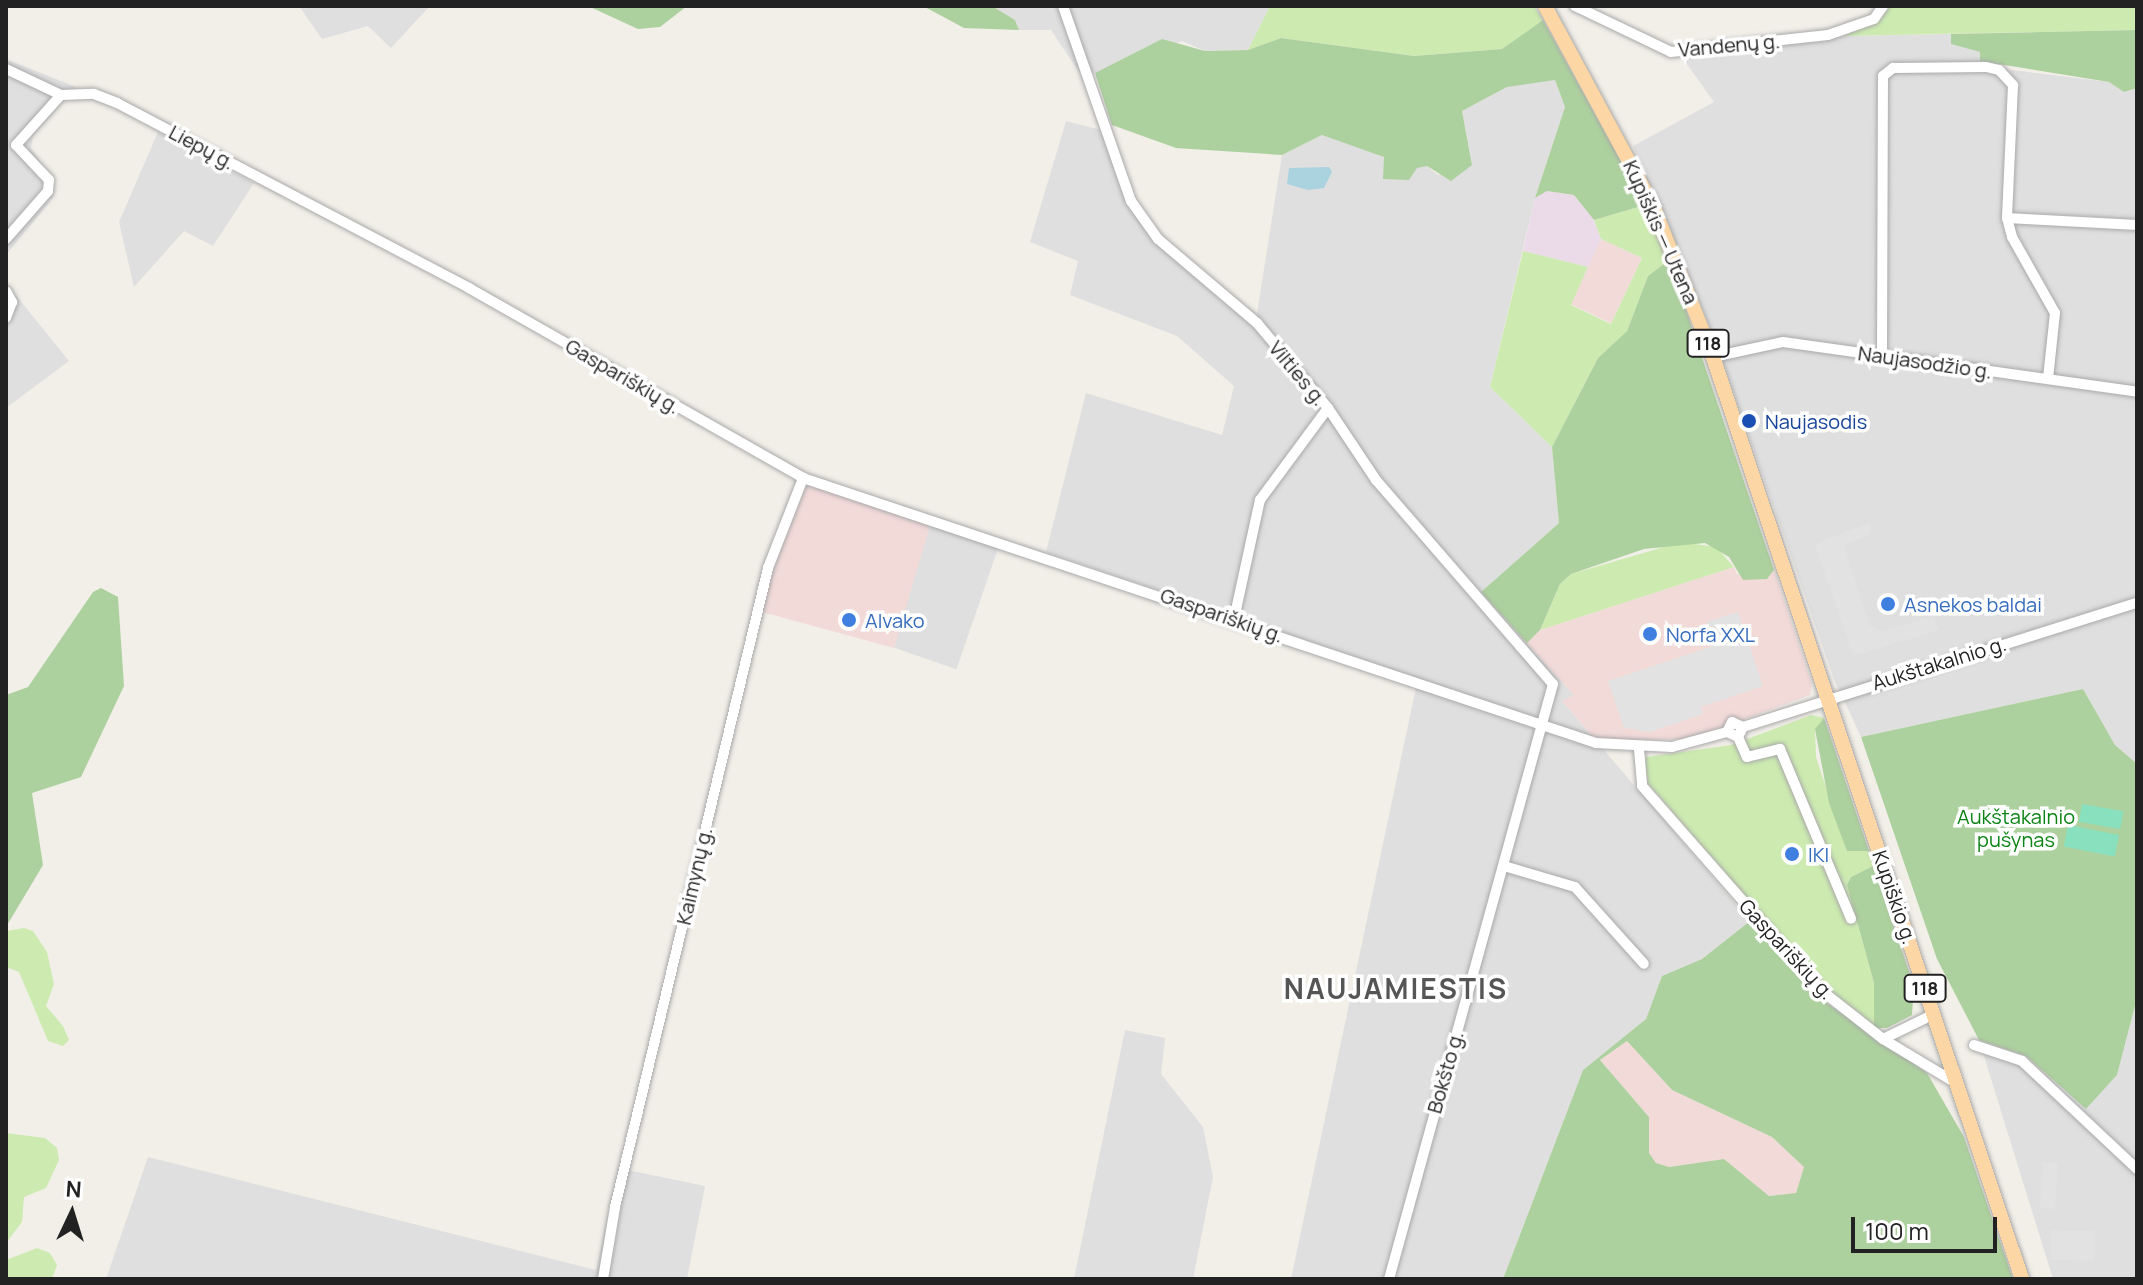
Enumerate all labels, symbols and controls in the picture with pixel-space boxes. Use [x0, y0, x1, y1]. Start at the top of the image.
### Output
street label: Vandenų g. [1677, 29, 1781, 61]
street label: Liepų g. [165, 120, 239, 174]
street label: Kupiškis — Utena [1619, 156, 1703, 308]
road number: 118 [1686, 329, 1730, 357]
street label: Gaspariškių g. [561, 334, 685, 418]
street label: Vilties g. [1264, 336, 1332, 410]
street label: Naujasodžio g. [1856, 341, 1994, 383]
place label: Naujasodis [1765, 409, 1867, 433]
marker: Naujasodis [1740, 412, 1758, 430]
street label: Gaspariškių g. [1157, 583, 1287, 647]
place label: Asnekos baldai [1904, 592, 2042, 616]
marker: Asnekos baldai [1879, 595, 1897, 613]
place label: Alvako [865, 608, 925, 632]
marker: Alvako [840, 611, 858, 629]
place label: Norfa XXL [1666, 622, 1755, 646]
marker: Norfa XXL [1641, 625, 1659, 643]
street label: Aukštakalnio g. [1869, 631, 2009, 695]
park label: Aukštakalnio pušynas [1957, 804, 2075, 851]
street label: Kaimynų g. [671, 825, 717, 927]
place label: IKI [1808, 842, 1829, 866]
marker: IKI [1783, 845, 1801, 863]
street label: Kupiškio g. [1868, 847, 1922, 947]
street label: Gaspariškių g. [1734, 894, 1840, 1004]
district label: NAUJAMIESTIS [1284, 971, 1508, 1005]
road number: 118 [1903, 974, 1947, 1002]
street label: Bokšto g. [1422, 1028, 1468, 1116]
north arrow [32, 1173, 112, 1253]
text: N [65, 1174, 83, 1205]
scale bar [1855, 1201, 2001, 1251]
text: 100 m [1865, 1214, 1929, 1247]

